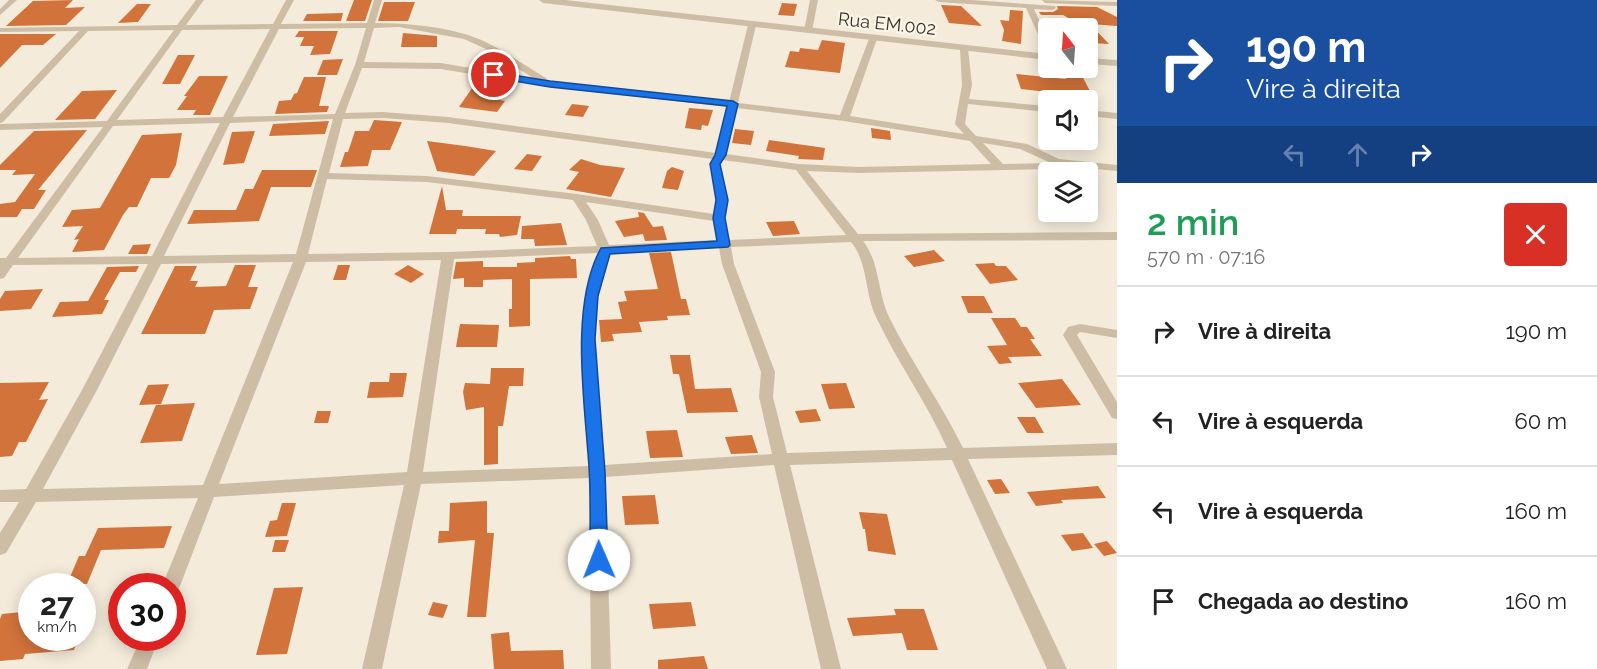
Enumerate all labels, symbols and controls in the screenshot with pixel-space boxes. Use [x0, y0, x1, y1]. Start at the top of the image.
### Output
street label: Rua EM.002 [837, 8, 937, 39]
north arrow [1038, 18, 1098, 78]
map controls [1038, 18, 1098, 222]
text: 190 m [1246, 23, 1366, 72]
icon: right [1147, 24, 1225, 102]
pin [468, 49, 519, 100]
icon: arrive [477, 58, 510, 91]
text: Vire à direita [1246, 73, 1401, 104]
button: sound [1038, 90, 1098, 150]
icon: left [1278, 138, 1311, 171]
icon: ahead [1341, 138, 1374, 171]
icon: right [1404, 138, 1437, 171]
button: layers [1038, 162, 1098, 222]
text: 2 min [1147, 201, 1239, 243]
button: close [1504, 203, 1567, 266]
text: 570 m · 07:16 [1147, 245, 1265, 269]
icon: right [1147, 315, 1180, 348]
text: Vire à direita [1198, 318, 1331, 344]
text: 190 m [1505, 318, 1567, 344]
icon: left [1147, 405, 1180, 438]
text: Vire à esquerda [1198, 408, 1363, 434]
text: 60 m [1514, 408, 1567, 434]
icon: left [1147, 495, 1180, 528]
text: Vire à esquerda [1198, 498, 1363, 524]
text: 160 m [1505, 498, 1567, 524]
position arrow [567, 528, 631, 592]
speed limit sign: 30 [108, 573, 186, 651]
icon: arrive [1147, 585, 1180, 618]
text: 27 [40, 587, 74, 622]
text: Chegada ao destino [1198, 588, 1408, 614]
text: 160 m [1505, 588, 1567, 614]
text: km/h [37, 618, 77, 636]

